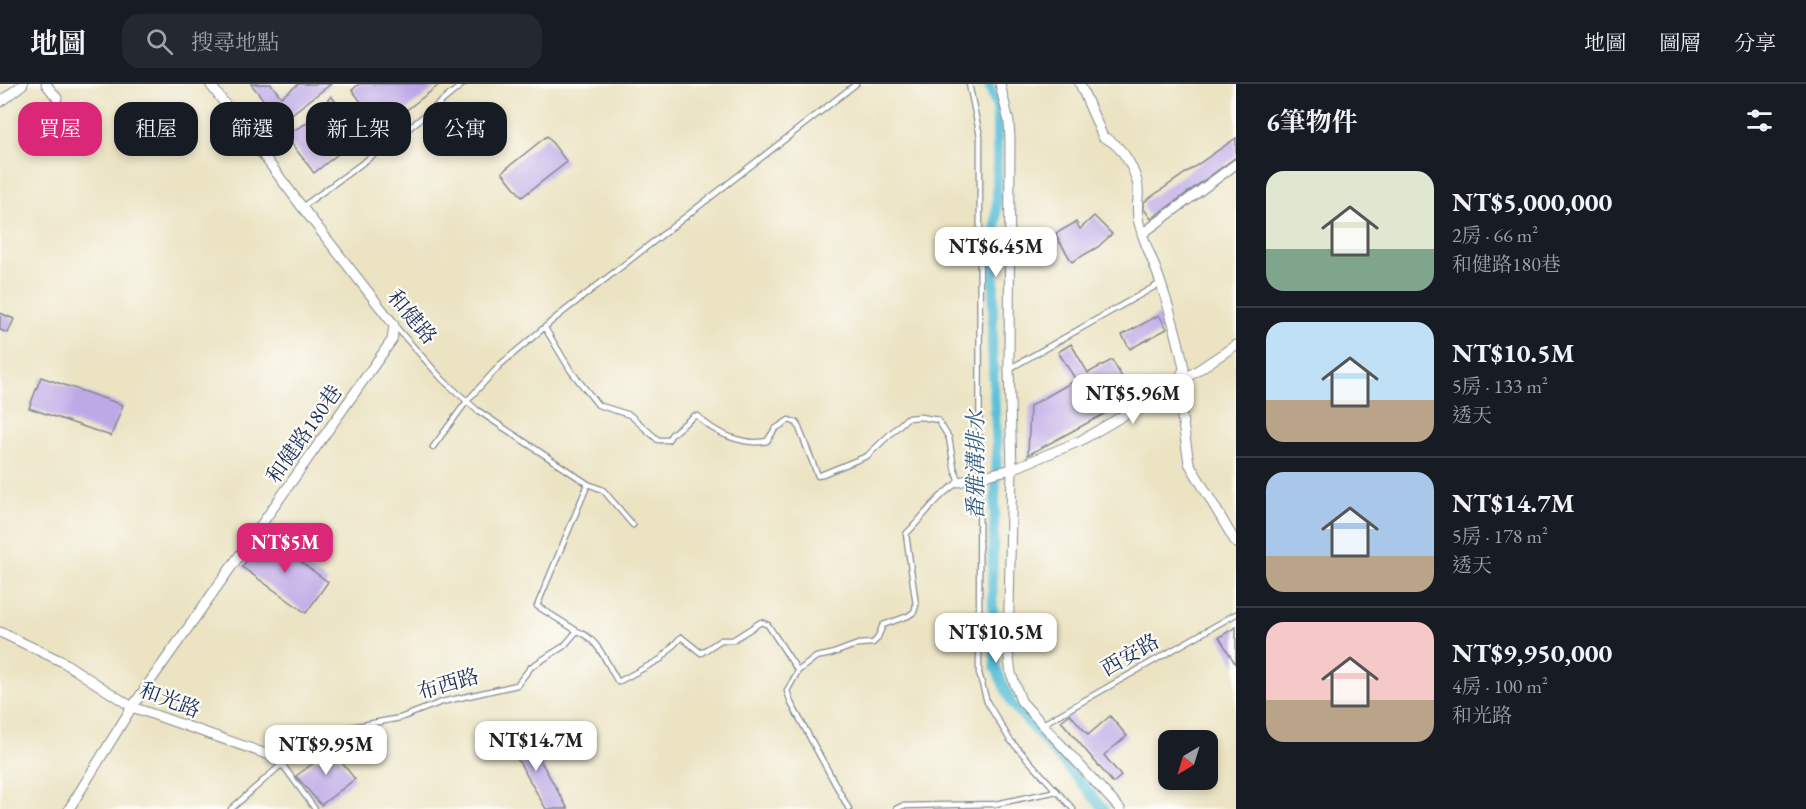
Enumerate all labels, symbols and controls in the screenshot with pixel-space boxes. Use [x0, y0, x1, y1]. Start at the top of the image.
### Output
search box [122, 14, 542, 68]
text: 地圖 [30, 25, 86, 61]
icon: search [143, 25, 176, 58]
text: 搜尋地點 [191, 28, 279, 57]
text: 地圖 [1584, 29, 1626, 56]
text: 圖層 [1659, 29, 1701, 56]
text: 分享 [1734, 29, 1776, 56]
chip: 買屋 [18, 102, 102, 156]
chip: 租屋 [114, 102, 198, 156]
chip: 篩選 [210, 102, 294, 156]
chip: 新上架 [306, 102, 411, 156]
chip: 公寓 [423, 102, 507, 156]
icon: filters [1743, 104, 1776, 137]
text: 6筆物件 [1266, 105, 1358, 139]
text: NT$5,000,000 [1452, 185, 1612, 219]
icon: home [1314, 195, 1386, 267]
text: 2房 · 66 m² [1452, 222, 1538, 248]
pin: NT$6.45M [934, 227, 1058, 278]
text: NT$6.45M [949, 233, 1043, 259]
text: 和健路180巷 [1452, 251, 1561, 277]
street label: 和健路 [382, 284, 443, 349]
text: NT$10.5M [1452, 336, 1575, 370]
icon: home [1314, 346, 1386, 418]
text: 5房 · 133 m² [1452, 373, 1548, 399]
pin: NT$5.96M [1071, 374, 1195, 425]
street label: 和健路180巷 [260, 379, 347, 488]
text: NT$5.96M [1086, 380, 1180, 406]
text: 透天 [1452, 402, 1492, 428]
water label: 番雅溝排水 [961, 408, 990, 520]
text: NT$14.7M [1452, 486, 1575, 520]
icon: home [1314, 496, 1386, 568]
pin: NT$5M [243, 523, 327, 574]
text: 5房 · 178 m² [1452, 523, 1548, 549]
text: NT$5M [251, 529, 319, 555]
text: 透天 [1452, 552, 1492, 578]
pin: NT$10.5M [934, 613, 1058, 664]
text: NT$10.5M [949, 619, 1043, 645]
street label: 西安路 [1096, 627, 1164, 682]
text: NT$9,950,000 [1452, 636, 1612, 670]
icon: home [1314, 646, 1386, 718]
street label: 布西路 [414, 662, 482, 705]
text: 4房 · 100 m² [1452, 673, 1548, 699]
street label: 和光路 [136, 676, 204, 723]
text: 和光路 [1452, 702, 1512, 728]
pin: NT$14.7M [474, 721, 598, 772]
pin: NT$9.95M [264, 725, 388, 776]
text: NT$14.7M [489, 727, 583, 753]
north arrow [1158, 730, 1218, 790]
map controls [1158, 730, 1218, 790]
text: NT$9.95M [279, 731, 373, 757]

